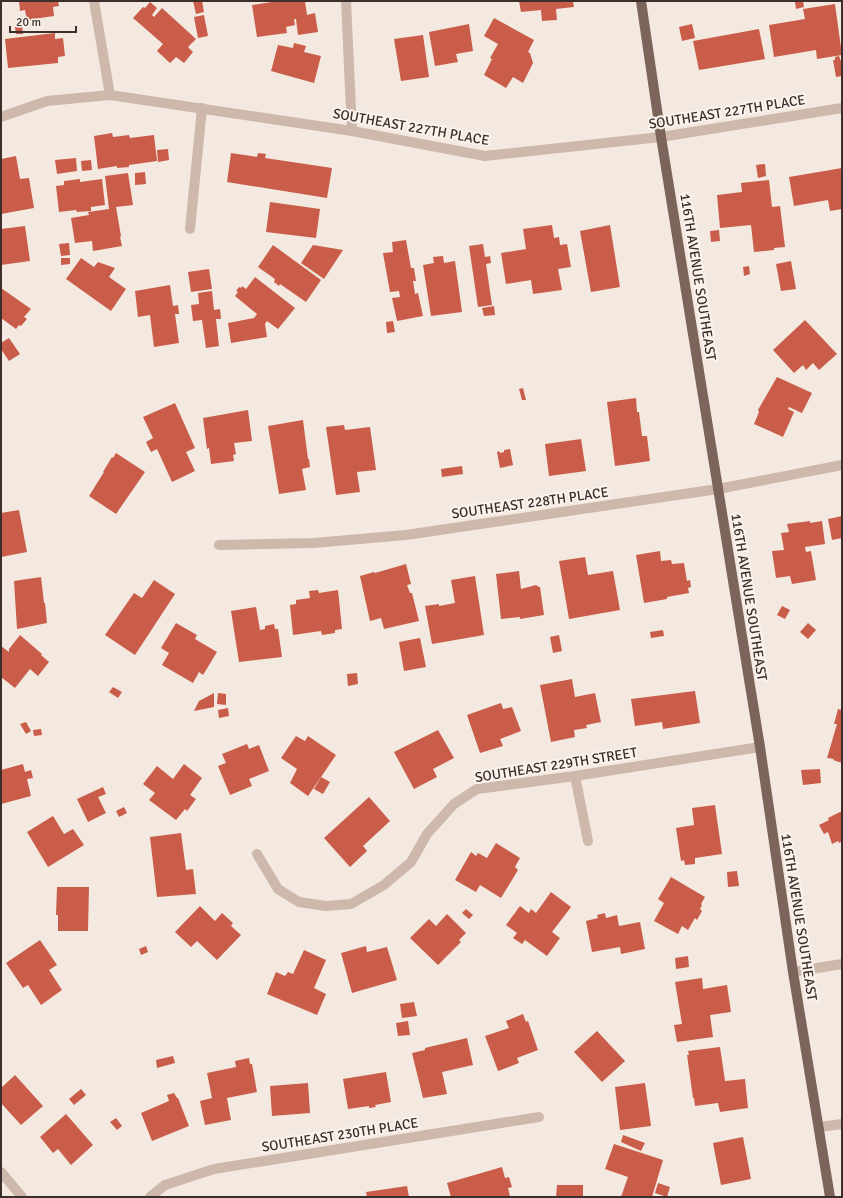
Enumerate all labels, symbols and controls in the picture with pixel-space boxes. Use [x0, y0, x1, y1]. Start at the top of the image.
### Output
scale bar [10, 8, 76, 34]
text: 20 m [16, 15, 41, 30]
street label: SOUTHEAST 227TH PLACE [647, 91, 807, 133]
street label: SOUTHEAST 227TH PLACE [331, 105, 491, 149]
street label: 116TH AVENUE SOUTHEAST [676, 192, 720, 362]
street label: SOUTHEAST 228TH PLACE [450, 484, 610, 522]
street label: 116TH AVENUE SOUTHEAST [727, 512, 771, 682]
street label: SOUTHEAST 229TH STREET [474, 744, 638, 786]
street label: 116TH AVENUE SOUTHEAST [777, 832, 821, 1002]
street label: SOUTHEAST 230TH PLACE [260, 1114, 420, 1156]

